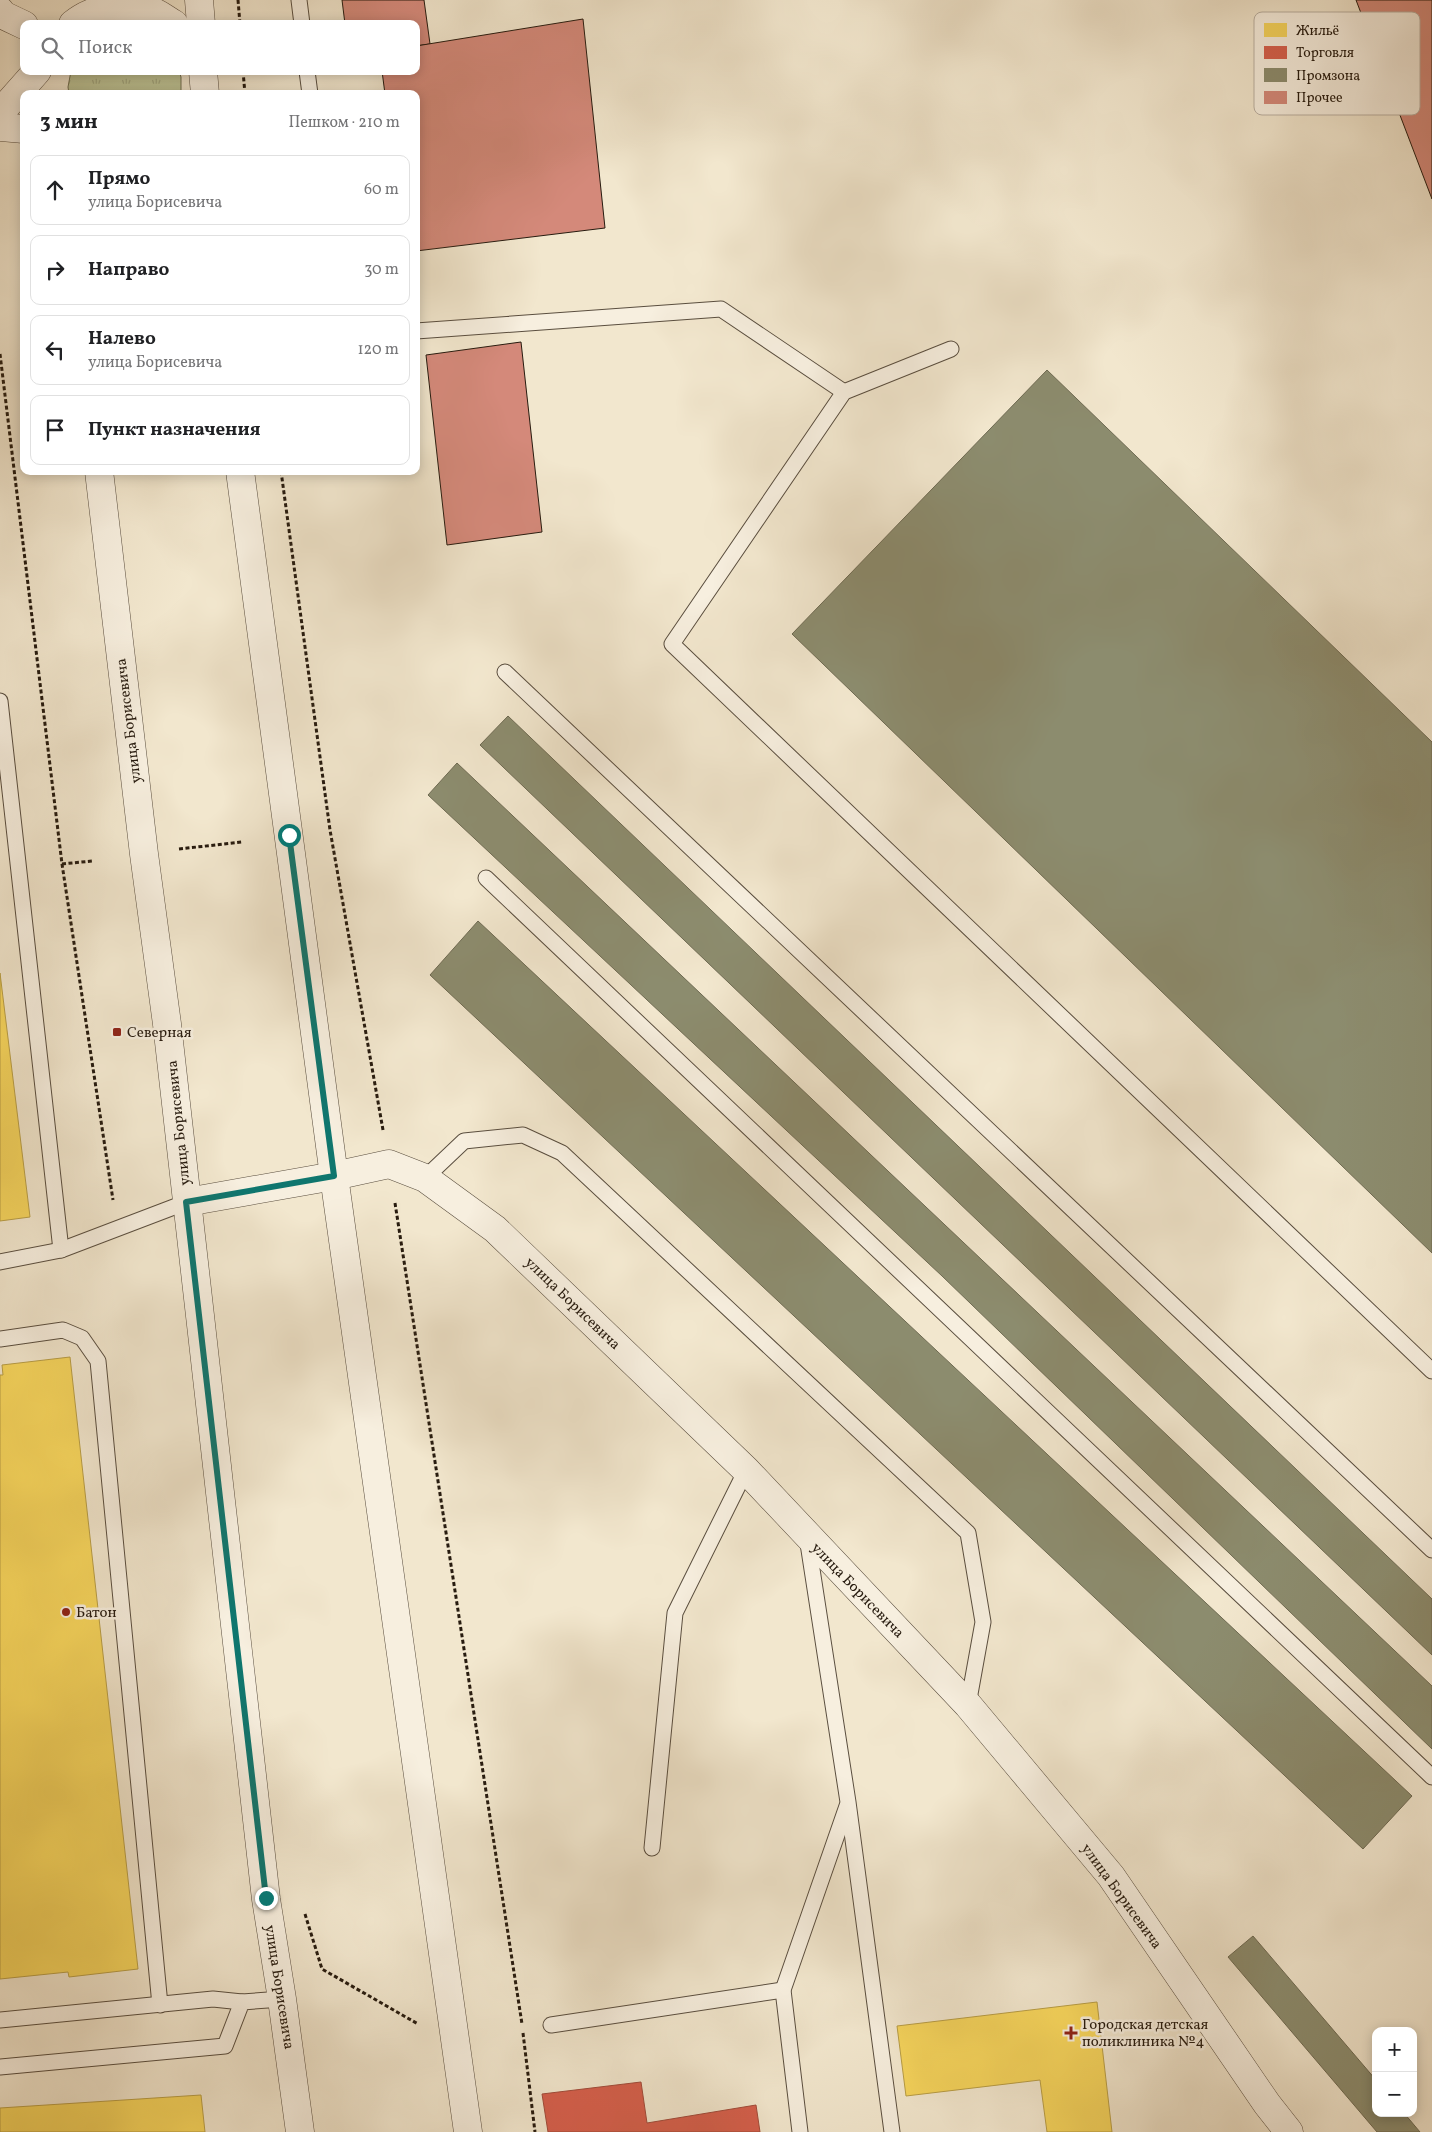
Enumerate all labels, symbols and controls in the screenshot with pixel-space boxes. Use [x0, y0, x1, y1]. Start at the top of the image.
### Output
legend [1254, 12, 1420, 115]
search box [20, 20, 420, 75]
text: Жильё [1296, 22, 1340, 41]
icon: search [38, 34, 66, 62]
text: Поиск [78, 35, 132, 61]
text: Торговля [1296, 44, 1354, 63]
text: Промзона [1296, 67, 1360, 86]
text: Прочее [1296, 89, 1343, 108]
text: 3 мин [40, 108, 98, 137]
text: Пешком · 210 m [288, 112, 400, 134]
text: Прямо [88, 166, 150, 192]
icon: ahead [41, 176, 69, 204]
text: 60 m [364, 179, 399, 201]
text: улица Борисевича [88, 192, 222, 214]
icon: right [41, 256, 69, 284]
text: Направо [88, 257, 170, 283]
text: 30 m [364, 259, 399, 281]
text: Налево [88, 326, 156, 352]
icon: left [41, 336, 69, 364]
text: 120 m [357, 339, 399, 361]
text: улица Борисевича [88, 352, 222, 374]
icon: arrive [41, 416, 69, 444]
text: Пункт назначения [88, 417, 261, 443]
street label: улица Борисевича [111, 657, 148, 785]
route start [278, 824, 301, 847]
place label: Северная [127, 1023, 192, 1044]
marker: Северная [111, 1026, 123, 1038]
street label: улица Борисевича [162, 1059, 197, 1186]
street label: улица Борисевича [519, 1253, 624, 1355]
street label: улица Борисевича [806, 1539, 908, 1644]
place label: Батон [76, 1603, 117, 1624]
marker: Батон [60, 1606, 72, 1618]
street label: улица Борисевича [1075, 1840, 1166, 1954]
route end [255, 1887, 278, 1910]
street label: улица Борисевича [258, 1923, 299, 2051]
place label: Городская детская поликлиника №4 [1082, 2015, 1209, 2053]
marker: Городская детская поликлиника №4 [1064, 2026, 1078, 2040]
map controls [1372, 2027, 1417, 2117]
button: + [1372, 2027, 1417, 2072]
button: − [1372, 2072, 1417, 2117]

